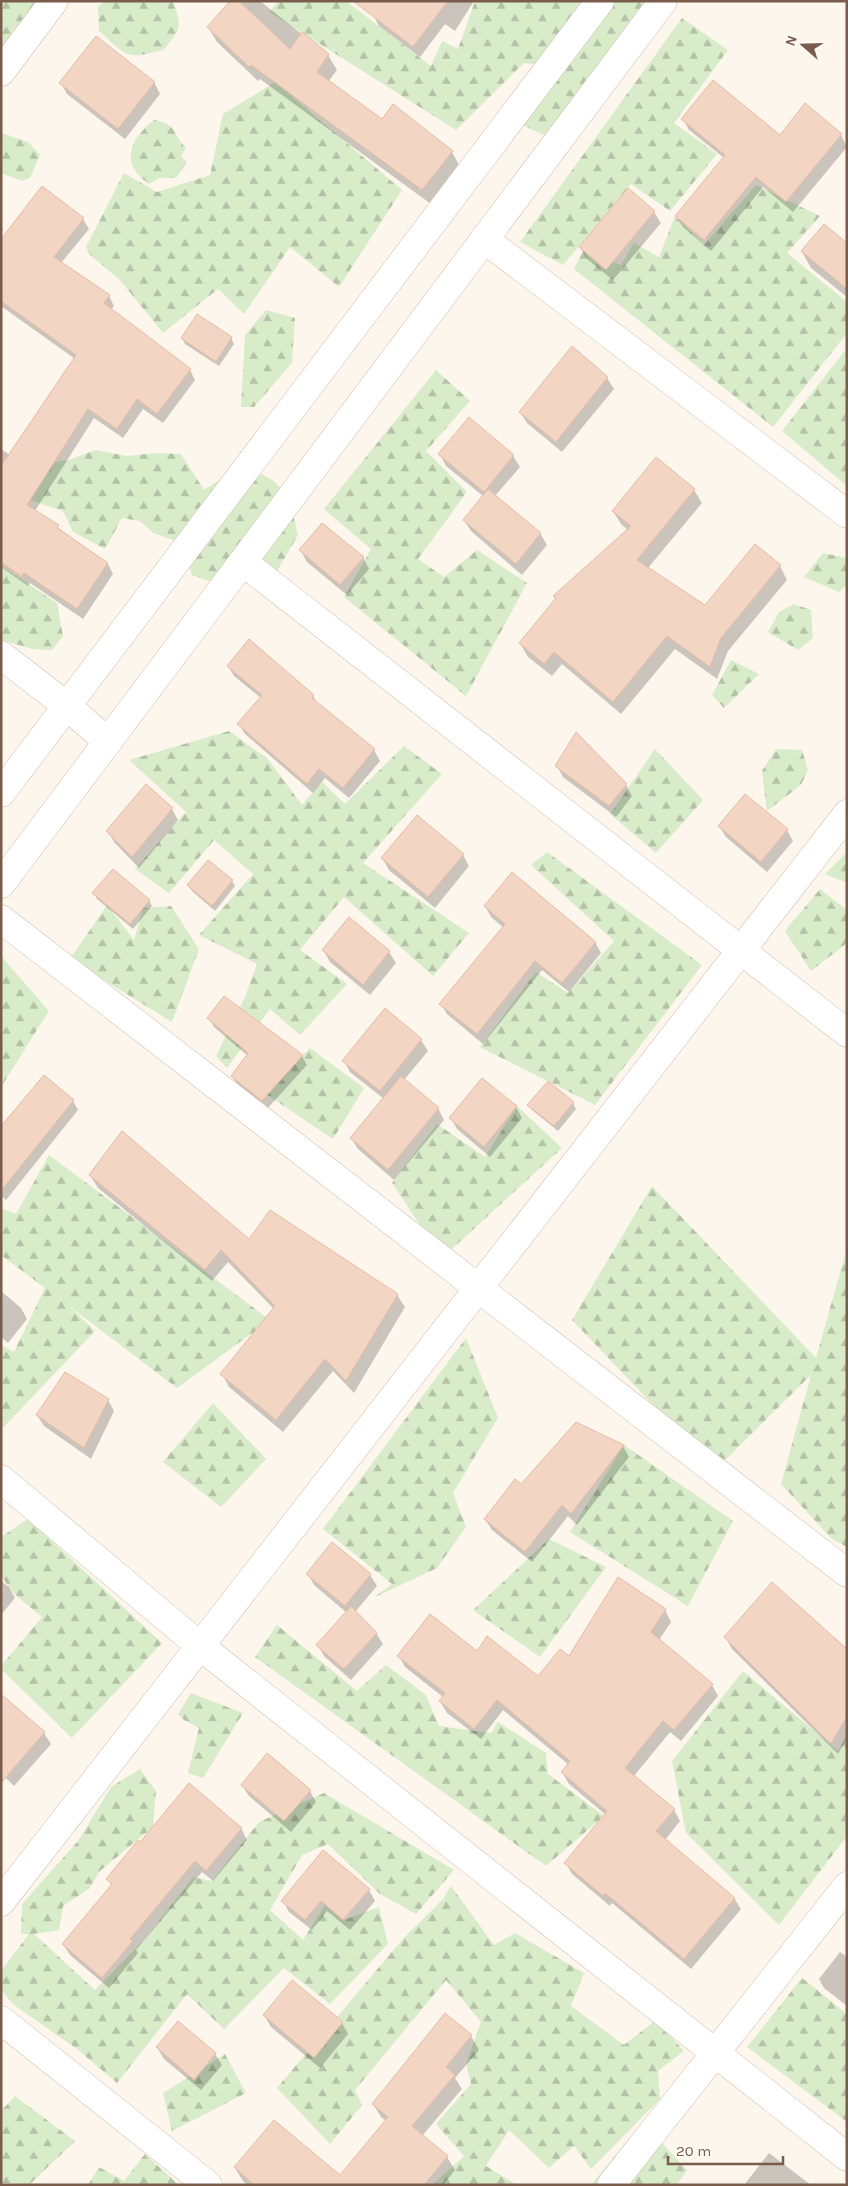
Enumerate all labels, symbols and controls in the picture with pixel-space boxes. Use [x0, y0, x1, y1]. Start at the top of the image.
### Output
north arrow [778, 20, 828, 70]
text: N [782, 33, 801, 48]
scale bar [668, 2134, 783, 2166]
text: 20 m [676, 2142, 711, 2160]

